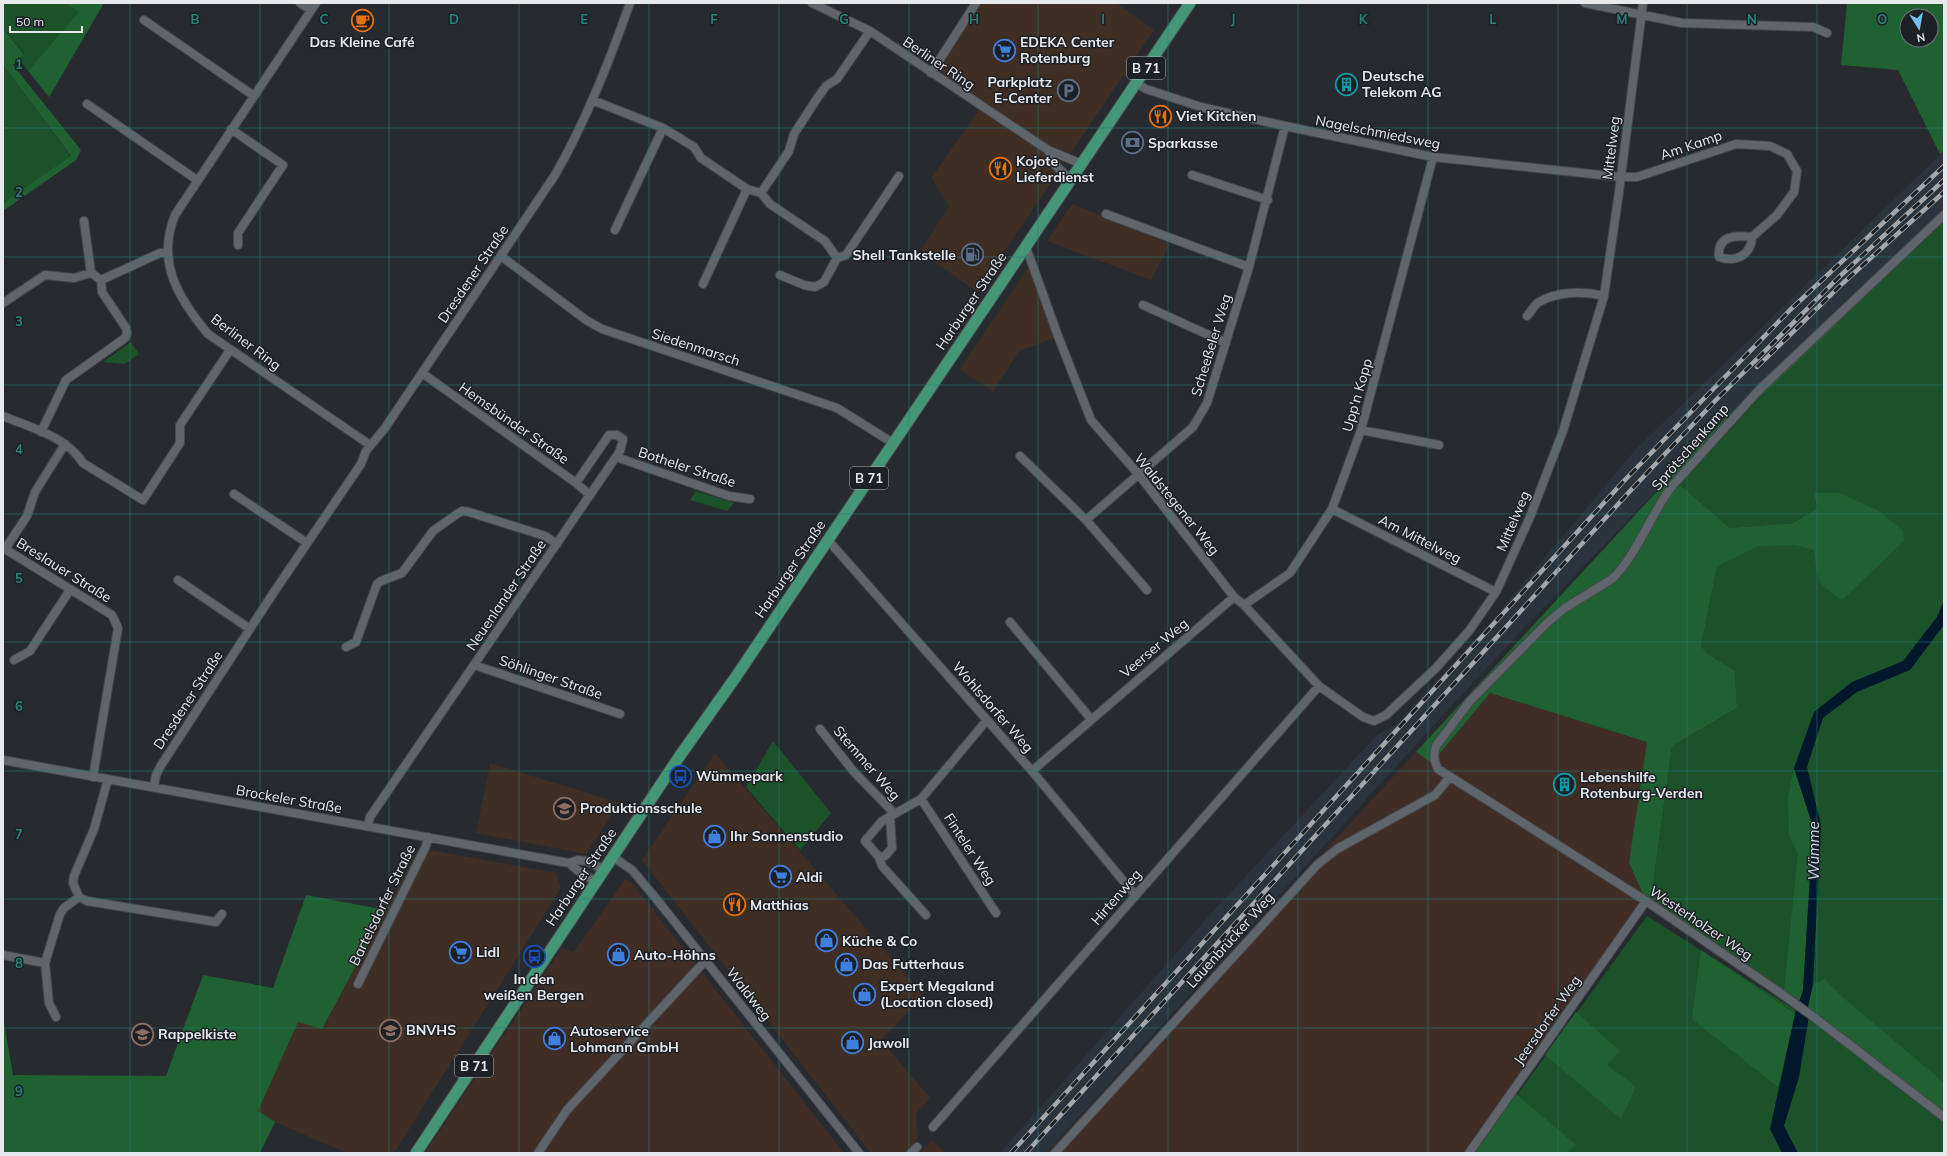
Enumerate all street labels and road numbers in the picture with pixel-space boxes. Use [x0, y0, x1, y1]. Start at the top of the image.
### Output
street label: Berliner Ring [900, 32, 978, 94]
road number: B 71 [1127, 57, 1165, 79]
street label: Nagelschmiedsweg [1314, 111, 1442, 153]
street label: Mittelweg [1598, 115, 1624, 181]
street label: Am Kamp [1658, 126, 1724, 164]
street label: Dresdener Straße [434, 222, 512, 326]
street label: Harburger Straße [932, 249, 1010, 353]
street label: Scheeßeler Weg [1187, 292, 1235, 398]
street label: Berliner Ring [207, 310, 285, 374]
street label: Siedenmarsch [650, 324, 742, 370]
street label: Upp'n Kopp [1338, 356, 1376, 434]
street label: Hemsbünder Straße [455, 378, 573, 468]
street label: Sprötschenkamp [1647, 400, 1733, 494]
street label: Botheler Straße [636, 443, 738, 491]
street label: Waldstegener Weg [1130, 450, 1224, 558]
road number: B 71 [850, 467, 888, 489]
street label: Mittelweg [1492, 488, 1534, 554]
street label: Am Mittelweg [1376, 511, 1464, 567]
street label: Harburger Straße [751, 517, 829, 621]
street label: Breslauer Straße [13, 534, 115, 606]
street label: Neuenlander Straße [462, 536, 550, 654]
street label: Veerser Weg [1116, 614, 1192, 682]
street label: Dresdener Straße [149, 647, 227, 753]
street label: Söhlinger Straße [497, 651, 605, 703]
street label: Wohlsdorfer Weg [949, 658, 1037, 756]
street label: Stemmer Weg [830, 722, 904, 804]
street label: Brockeler Straße [235, 781, 343, 817]
street label: Finteler Weg [940, 810, 1000, 888]
street label: Harburger Straße [542, 825, 620, 929]
street label: Bartelsdorfer Straße [345, 842, 419, 968]
street label: Hirtenweg [1087, 865, 1145, 929]
street label: Westerholzer Weg [1646, 882, 1756, 964]
street label: Lauenbrücker Weg [1182, 888, 1278, 992]
street label: Waldweg [723, 964, 775, 1024]
street label: Jeersdorfer Weg [1509, 972, 1585, 1068]
road number: B 71 [455, 1055, 493, 1077]

